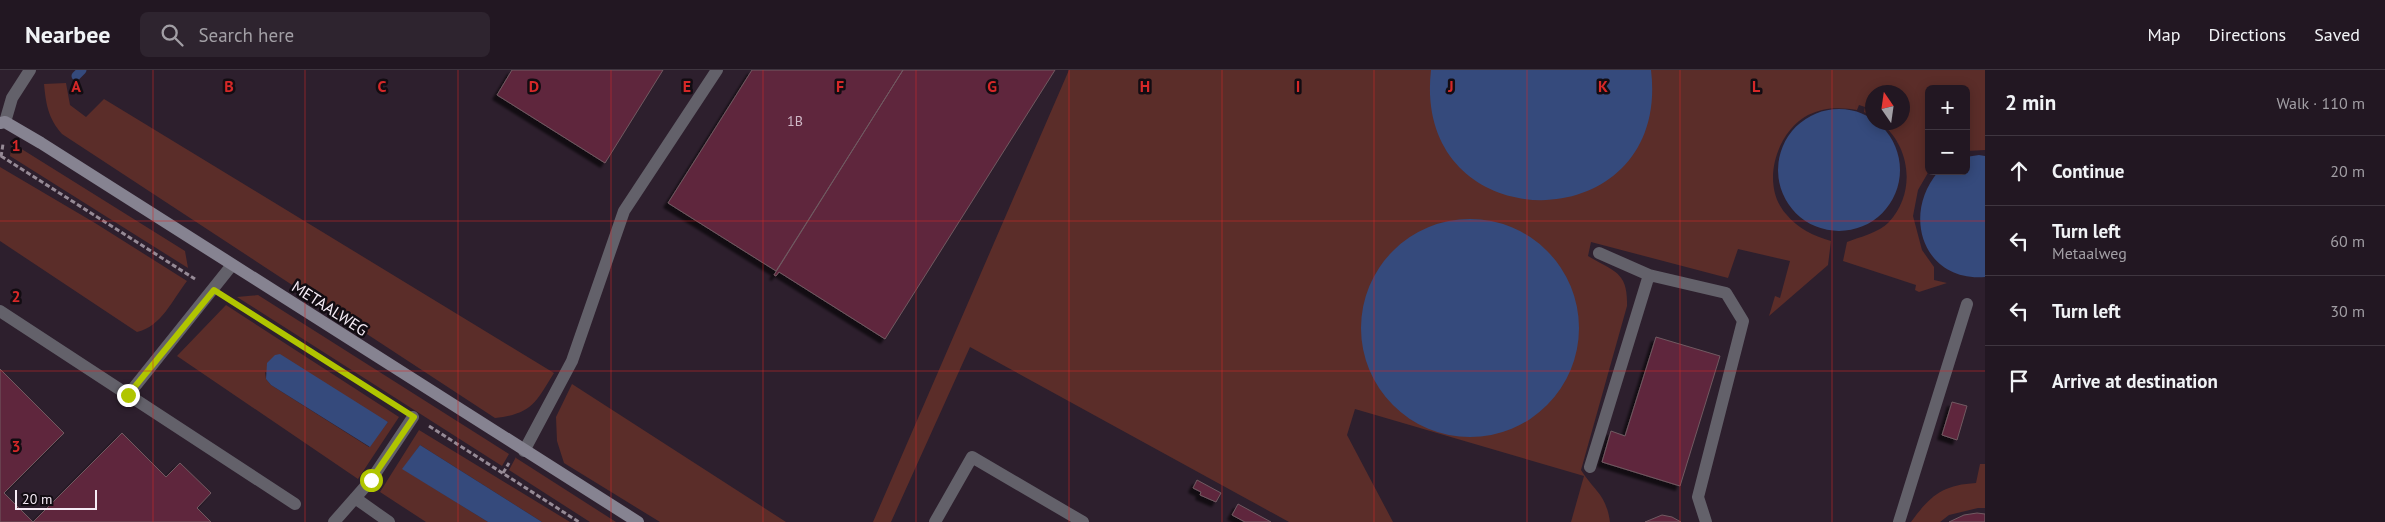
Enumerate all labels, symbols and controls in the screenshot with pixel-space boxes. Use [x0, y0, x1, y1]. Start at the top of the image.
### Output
search box [140, 12, 490, 57]
text: Nearbee [25, 19, 110, 50]
icon: search [158, 21, 186, 49]
text: Search here [198, 23, 294, 47]
text: Map [2148, 23, 2180, 46]
text: Directions [2208, 23, 2286, 46]
text: Saved [2314, 23, 2360, 46]
text: A [71, 76, 81, 96]
text: B [224, 76, 234, 96]
text: C [378, 76, 387, 96]
text: D [529, 76, 539, 96]
text: E [683, 76, 691, 96]
text: F [836, 76, 844, 96]
text: G [987, 76, 997, 96]
text: H [1140, 76, 1150, 96]
text: I [1296, 76, 1300, 96]
text: J [1447, 76, 1454, 96]
text: K [1598, 76, 1608, 96]
text: L [1752, 76, 1761, 96]
north arrow [1865, 85, 1910, 130]
map controls [1925, 85, 1970, 175]
button: + [1925, 85, 1970, 130]
text: 2 min [2005, 89, 2056, 116]
text: Walk · 110 m [2276, 93, 2365, 113]
house number: 1B [787, 112, 803, 130]
button: − [1925, 130, 1970, 175]
text: 1 [11, 135, 21, 155]
icon: ahead [2005, 157, 2033, 185]
text: Continue [2052, 159, 2124, 183]
text: 20 m [2330, 161, 2365, 181]
text: Turn left [2052, 219, 2121, 243]
icon: left [2005, 227, 2033, 255]
text: 60 m [2330, 231, 2365, 251]
text: Metaalweg [2052, 243, 2127, 263]
street label: METAALWEG [288, 276, 372, 340]
text: 2 [11, 286, 21, 306]
icon: left [2005, 297, 2033, 325]
text: Turn left [2052, 299, 2121, 323]
text: 30 m [2330, 301, 2365, 321]
icon: arrive [2005, 367, 2033, 395]
text: Arrive at destination [2052, 369, 2218, 393]
route end [117, 384, 140, 407]
text: 3 [11, 436, 21, 456]
route start [360, 469, 383, 492]
scale bar [15, 487, 98, 510]
text: 20 m [22, 490, 52, 508]

